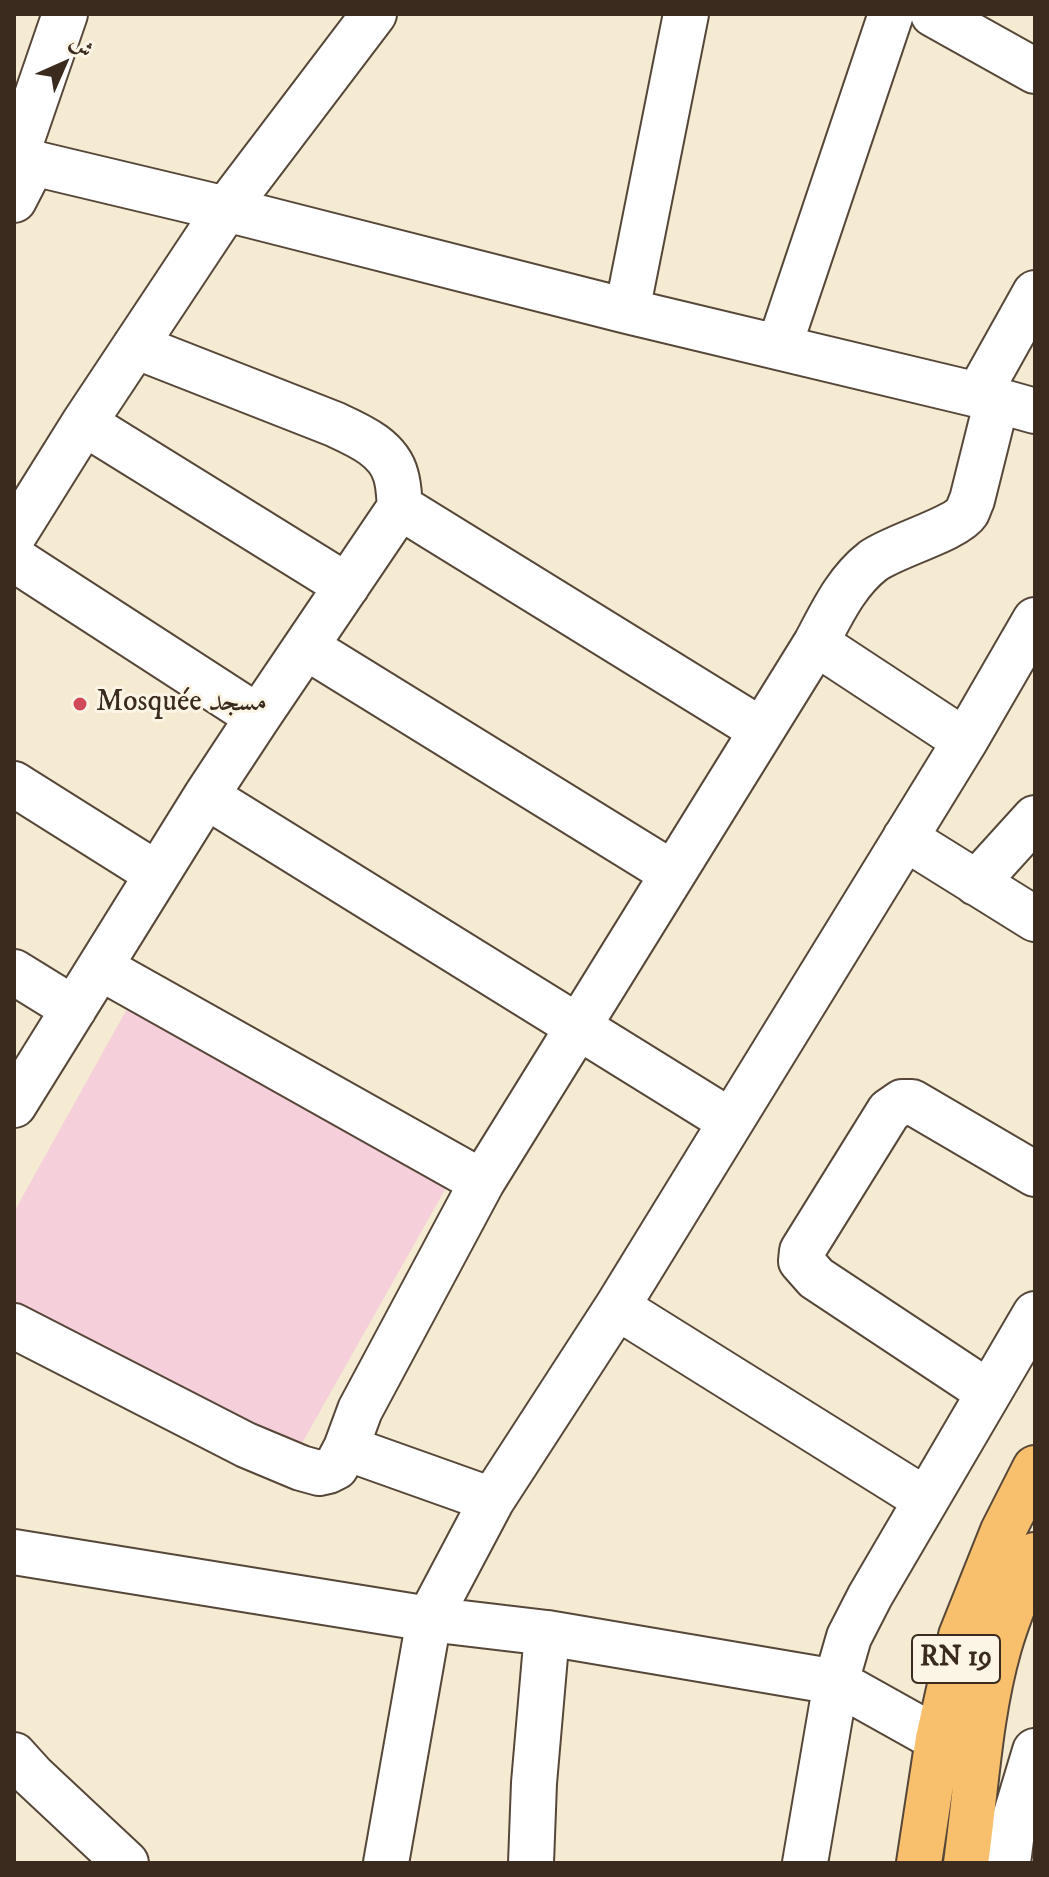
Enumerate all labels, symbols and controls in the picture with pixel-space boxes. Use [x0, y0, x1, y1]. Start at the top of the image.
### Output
north arrow [24, 24, 104, 104]
text: ش [64, 29, 99, 64]
place label: Mosquée مسجد [96, 686, 267, 722]
marker: Mosquée مسجد [71, 695, 89, 713]
road number: RN 19 [912, 1635, 1000, 1683]

